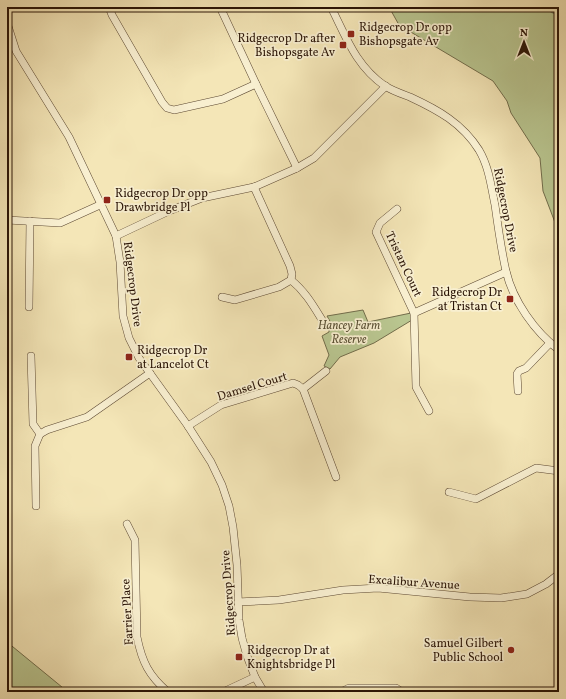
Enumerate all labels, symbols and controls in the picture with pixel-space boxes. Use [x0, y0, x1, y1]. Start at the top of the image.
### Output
place label: Ridgecrop Dr opp Bishopsgate Av [359, 20, 452, 50]
north arrow [504, 22, 544, 62]
text: N [520, 26, 528, 41]
marker: Ridgecrop Dr opp Bishopsgate Av [346, 29, 356, 39]
place label: Ridgecrop Dr after Bishopsgate Av [238, 31, 336, 61]
marker: Ridgecrop Dr after Bishopsgate Av [338, 40, 348, 50]
street label: Ridgecrop Drive [489, 167, 521, 254]
place label: Ridgecrop Dr opp Drawbridge Pl [115, 186, 208, 216]
marker: Ridgecrop Dr opp Drawbridge Pl [102, 195, 112, 205]
street label: Tristan Court [381, 229, 425, 300]
street label: Ridgecrop Drive [119, 241, 145, 328]
place label: Ridgecrop Dr at Tristan Ct [432, 285, 502, 315]
marker: Ridgecrop Dr at Tristan Ct [505, 294, 515, 304]
park label: Hancey Farm Reserve [318, 318, 380, 348]
place label: Ridgecrop Dr at Lancelot Ct [137, 343, 209, 373]
marker: Ridgecrop Dr at Lancelot Ct [124, 352, 134, 362]
street label: Damsel Court [215, 369, 289, 405]
street label: Ridgecrop Drive [218, 549, 240, 636]
street label: Excalibur Avenue [368, 572, 461, 594]
street label: Farrier Place [118, 578, 138, 646]
place label: Samuel Gilbert Public School [424, 636, 503, 666]
place label: Ridgecrop Dr at Knightsbridge Pl [247, 643, 336, 673]
marker: Samuel Gilbert Public School [506, 645, 516, 655]
marker: Ridgecrop Dr at Knightsbridge Pl [234, 652, 244, 662]

